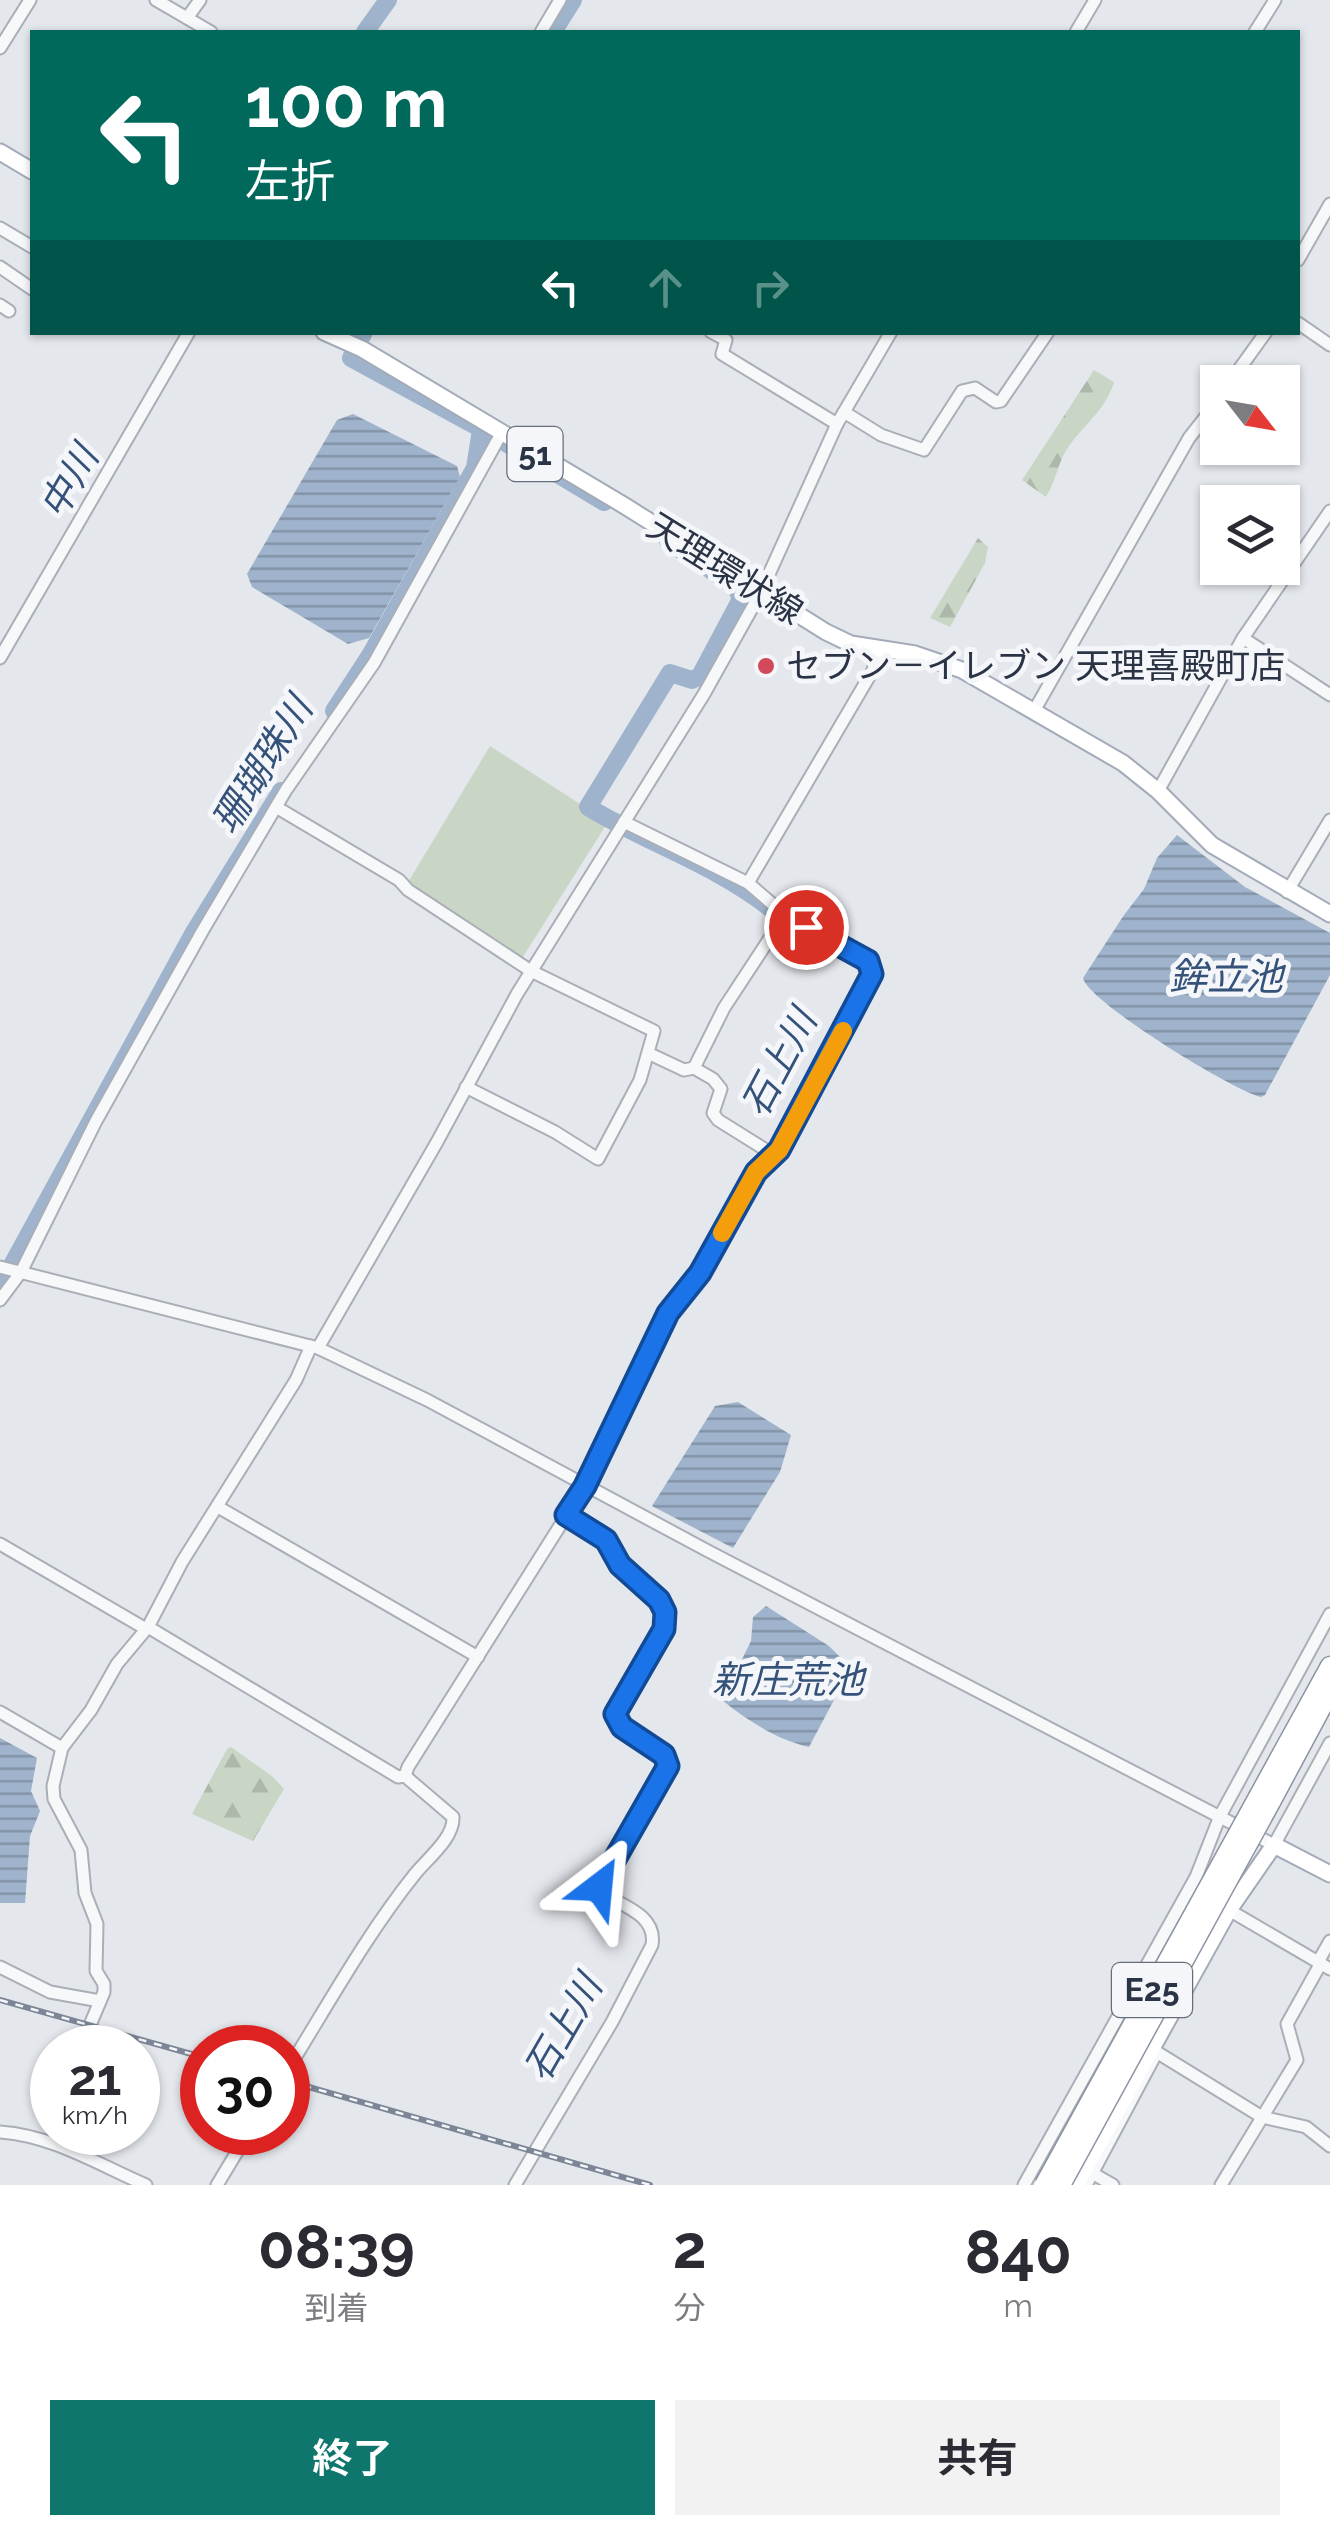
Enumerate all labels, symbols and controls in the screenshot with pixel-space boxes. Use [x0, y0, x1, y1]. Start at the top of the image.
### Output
text: 100 m [245, 61, 448, 143]
icon: left [80, 70, 210, 200]
text: 左折 [245, 155, 335, 208]
icon: left [533, 260, 588, 315]
icon: ahead [638, 260, 693, 315]
icon: right [743, 260, 798, 315]
north arrow [1200, 365, 1300, 465]
map controls [1200, 365, 1300, 585]
road number: 51 [508, 427, 562, 481]
water label: 中川 [30, 434, 109, 526]
button: layers [1200, 485, 1300, 585]
street label: 天理環状線 [640, 505, 810, 632]
place label: セブン－イレブン 天理喜殿町店 [786, 645, 1285, 686]
marker: セブン－イレブン 天理喜殿町店 [755, 655, 777, 677]
water label: 珊瑚珠川 [202, 685, 323, 841]
pin [764, 885, 849, 970]
icon: arrive [779, 900, 834, 955]
water label: 鉾立池 [1169, 954, 1287, 999]
water label: 石上川 [732, 998, 827, 1124]
water label: 新庄荒池 [712, 1657, 868, 1702]
position arrow [547, 1835, 651, 1939]
road number: E25 [1112, 1963, 1192, 2017]
water label: 石上川 [515, 1964, 613, 2088]
speed limit sign: 30 [180, 2025, 310, 2155]
text: 21 [69, 2048, 121, 2107]
text: km/h [62, 2100, 128, 2130]
text: 08:39 [258, 2212, 415, 2282]
text: 2 [673, 2212, 707, 2282]
text: 840 [965, 2217, 1072, 2287]
text: m [1004, 2287, 1033, 2324]
text: 到着 [304, 2289, 368, 2326]
text: 分 [674, 2289, 706, 2326]
button: 終了 [50, 2400, 655, 2515]
button: 共有 [675, 2400, 1280, 2515]

